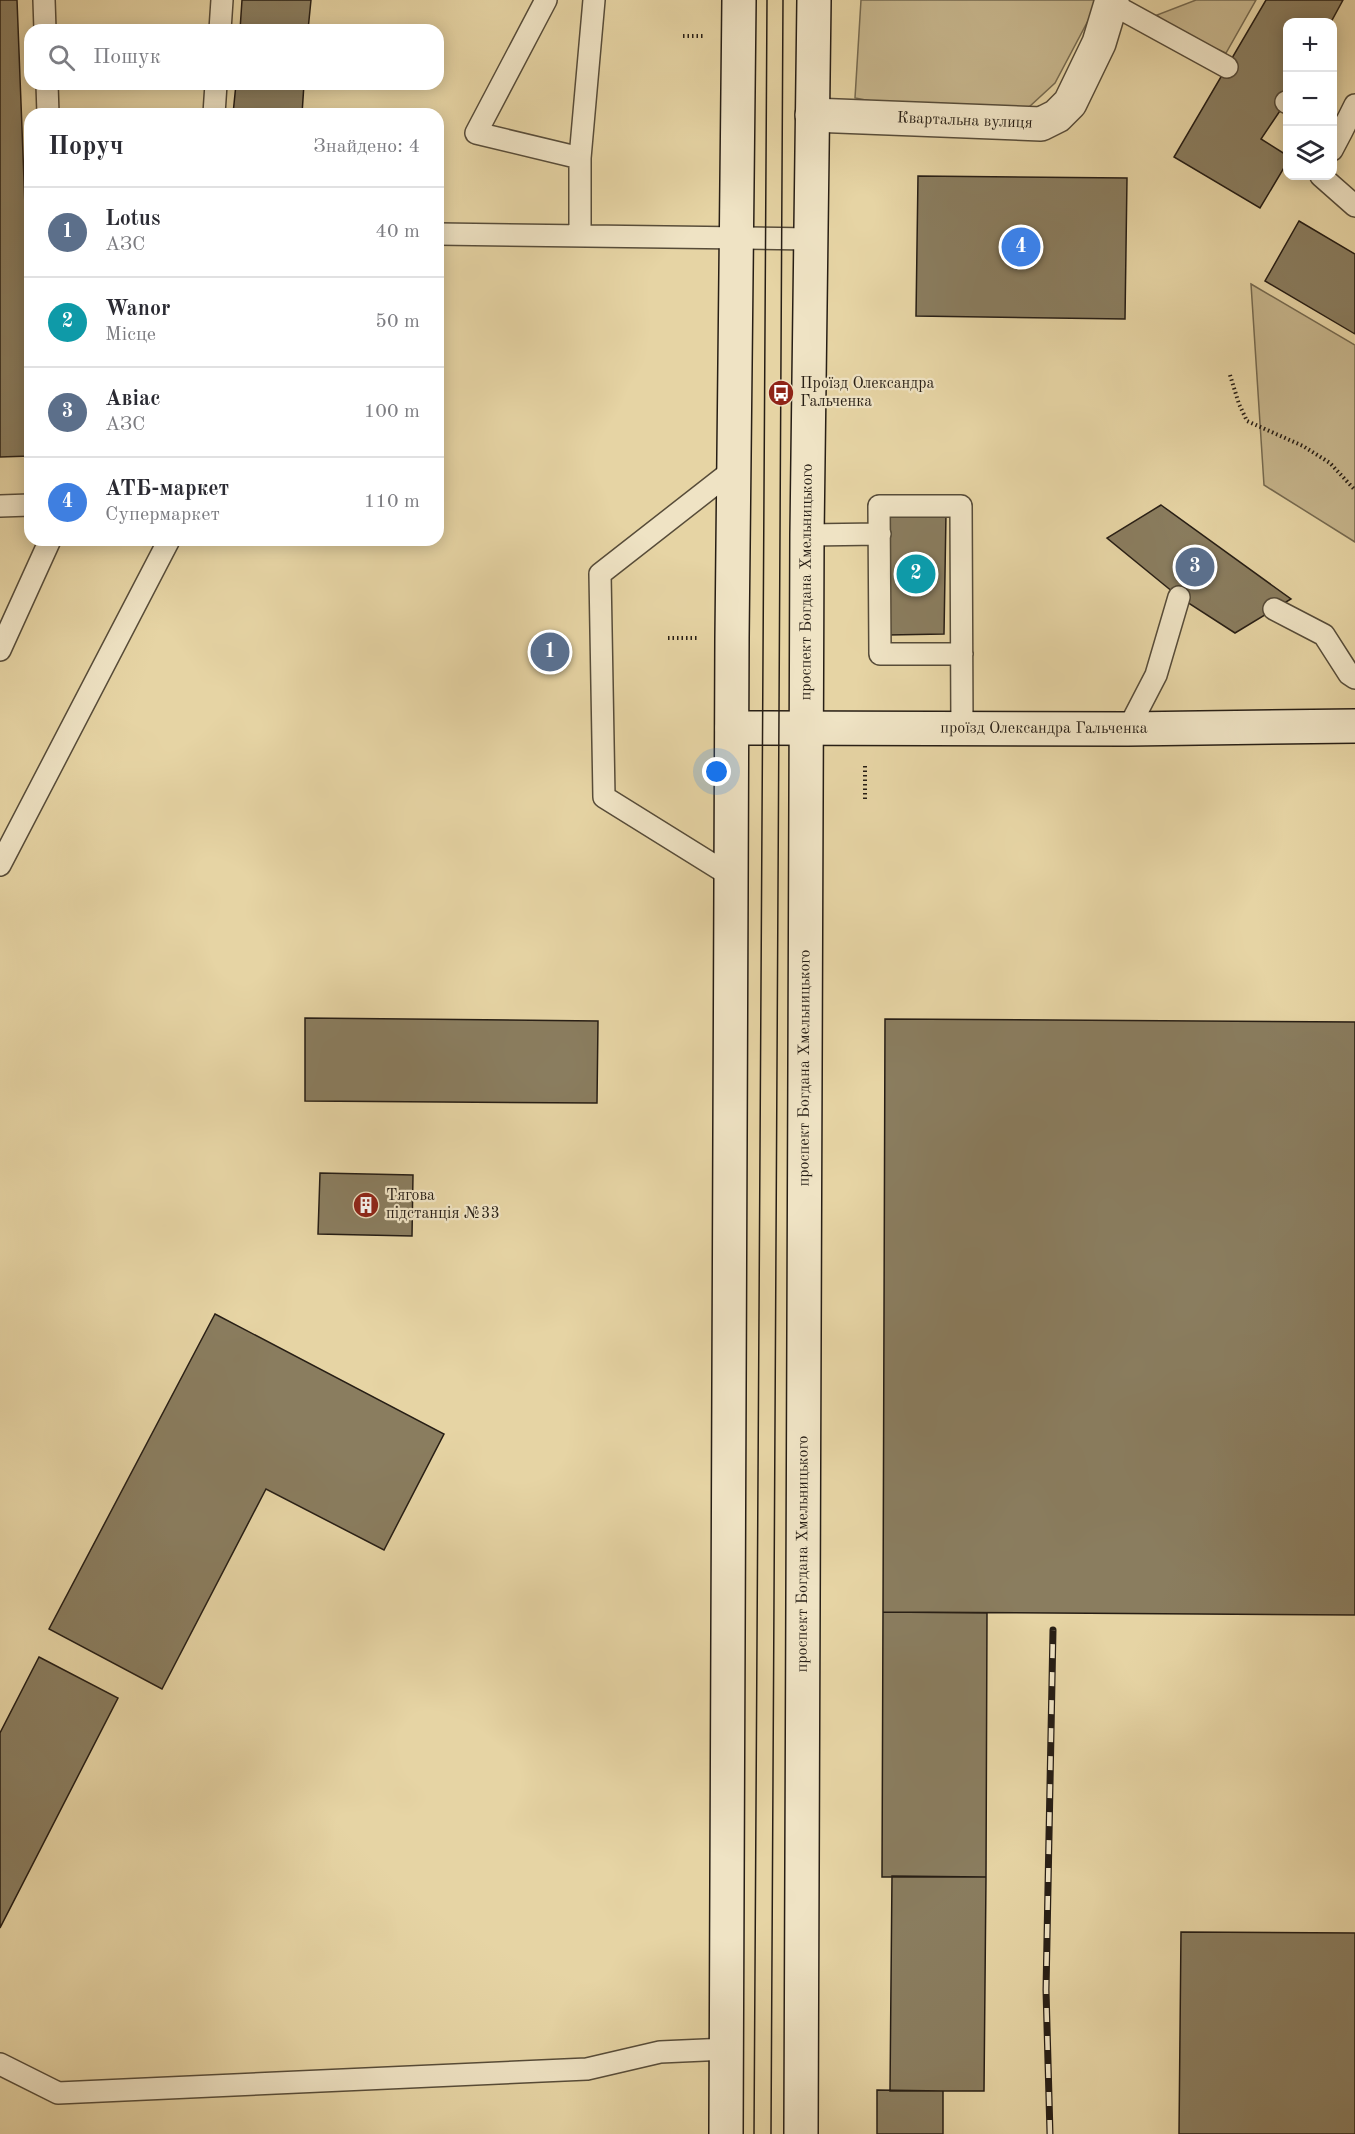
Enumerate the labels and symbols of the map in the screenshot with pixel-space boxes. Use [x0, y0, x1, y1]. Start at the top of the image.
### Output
street label: Квартальна вулиця [897, 110, 1033, 132]
pin: 4 [1002, 224, 1040, 270]
place label: Проїзд Олександра Гальченка [800, 376, 934, 410]
bus stop icon: Проїзд Олександра Гальченка [766, 378, 796, 408]
street label: проспект Богдана Хмельницького [798, 463, 816, 701]
pin: 3 [1176, 544, 1214, 590]
pin: 2 [896, 552, 936, 596]
pin: 1 [530, 630, 570, 674]
street label: проїзд Олександра Гальченка [940, 721, 1148, 737]
your location [702, 757, 731, 786]
street label: проспект Богдана Хмельницького [797, 949, 813, 1187]
place label: Тягова пiдстанцiя №33 [386, 1188, 500, 1222]
building icon: Тягова пiдстанцiя №33 [351, 1190, 381, 1220]
street label: проспект Богдана Хмельницького [795, 1435, 812, 1673]

